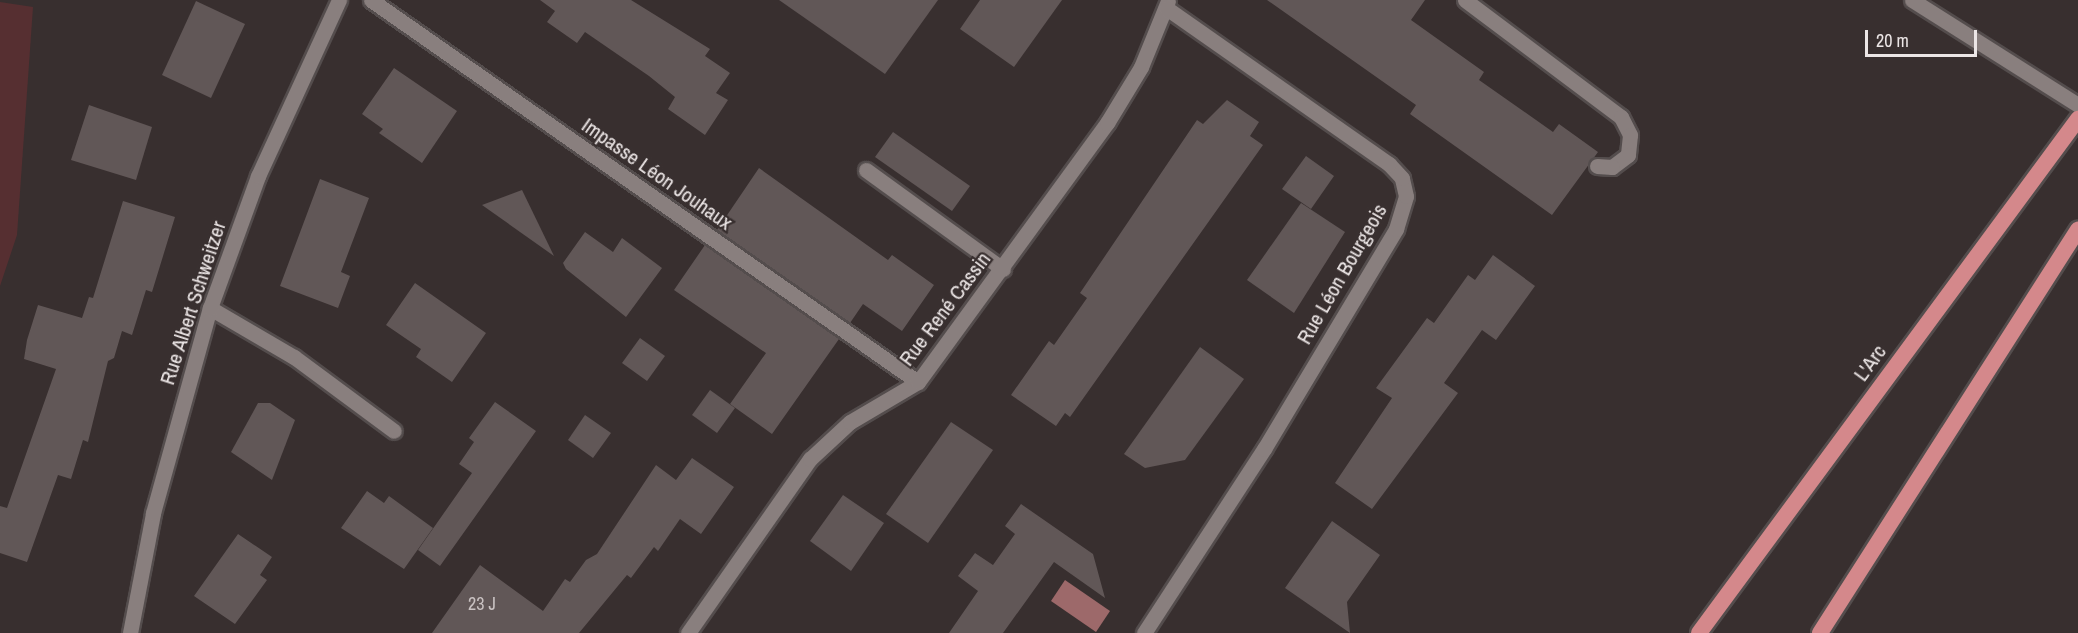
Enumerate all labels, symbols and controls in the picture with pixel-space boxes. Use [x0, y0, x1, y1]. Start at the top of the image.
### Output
scale bar [1868, 18, 1980, 56]
text: 20 m [1876, 28, 1909, 53]
street label: Impasse Léon Jouhaux [577, 113, 737, 235]
street label: Rue Léon Bourgeois [1292, 199, 1392, 349]
street label: Rue Albert Schweitzer [155, 218, 231, 388]
street label: Rue René Cassin [894, 247, 996, 371]
street label: L'Arc [1848, 340, 1892, 386]
house number: 23 J [468, 593, 496, 615]

